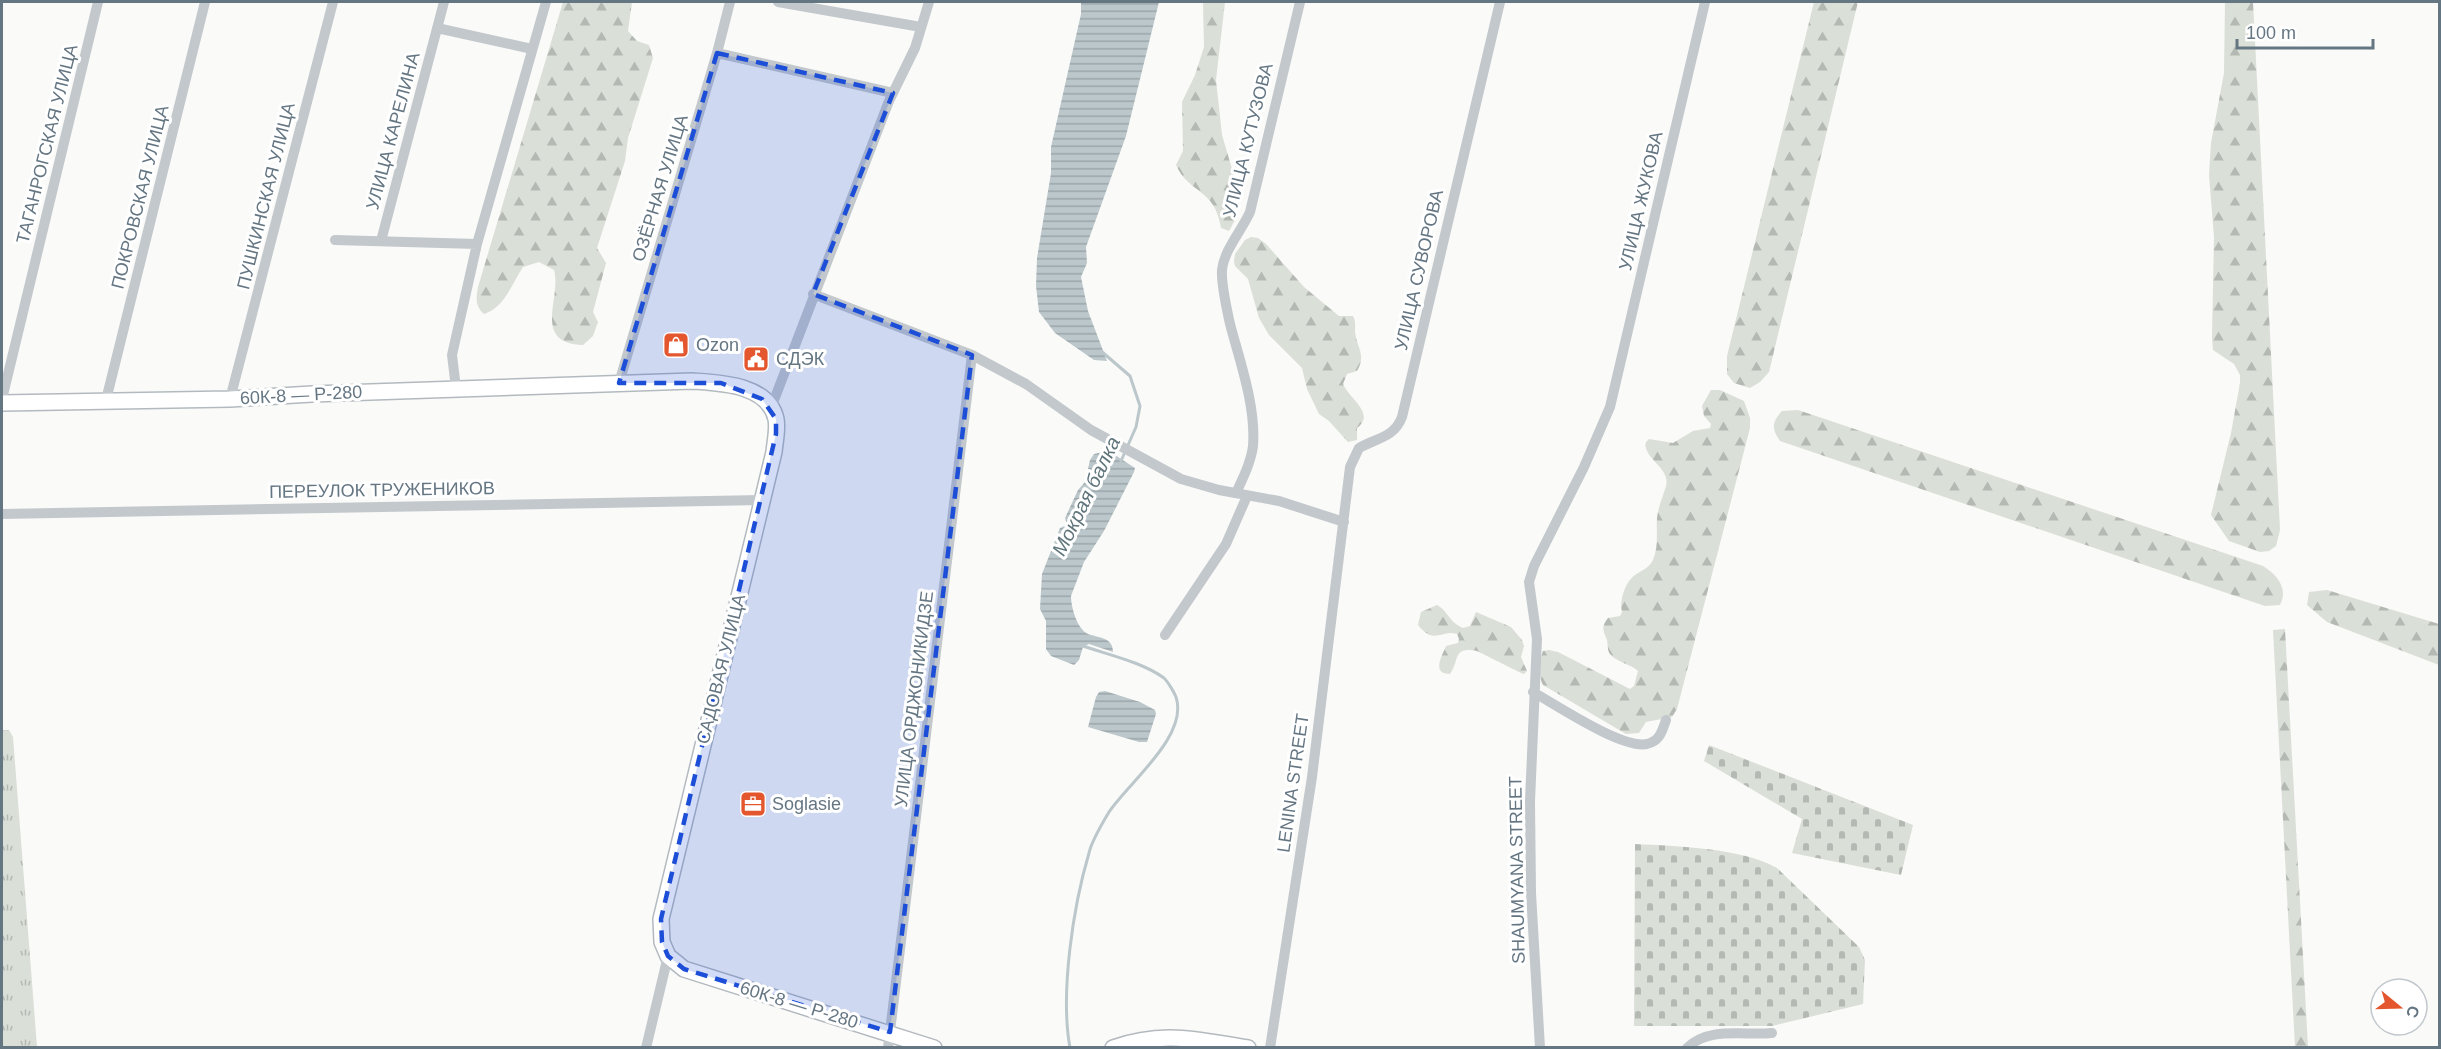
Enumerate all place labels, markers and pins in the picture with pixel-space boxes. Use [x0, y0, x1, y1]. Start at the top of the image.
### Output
shop icon: Ozon [661, 330, 691, 360]
place label: Ozon [696, 335, 739, 355]
public building icon: СДЭК [741, 344, 771, 374]
place label: СДЭК [776, 349, 825, 369]
office icon: Soglasie [738, 789, 768, 819]
place label: Soglasie [772, 794, 841, 814]

